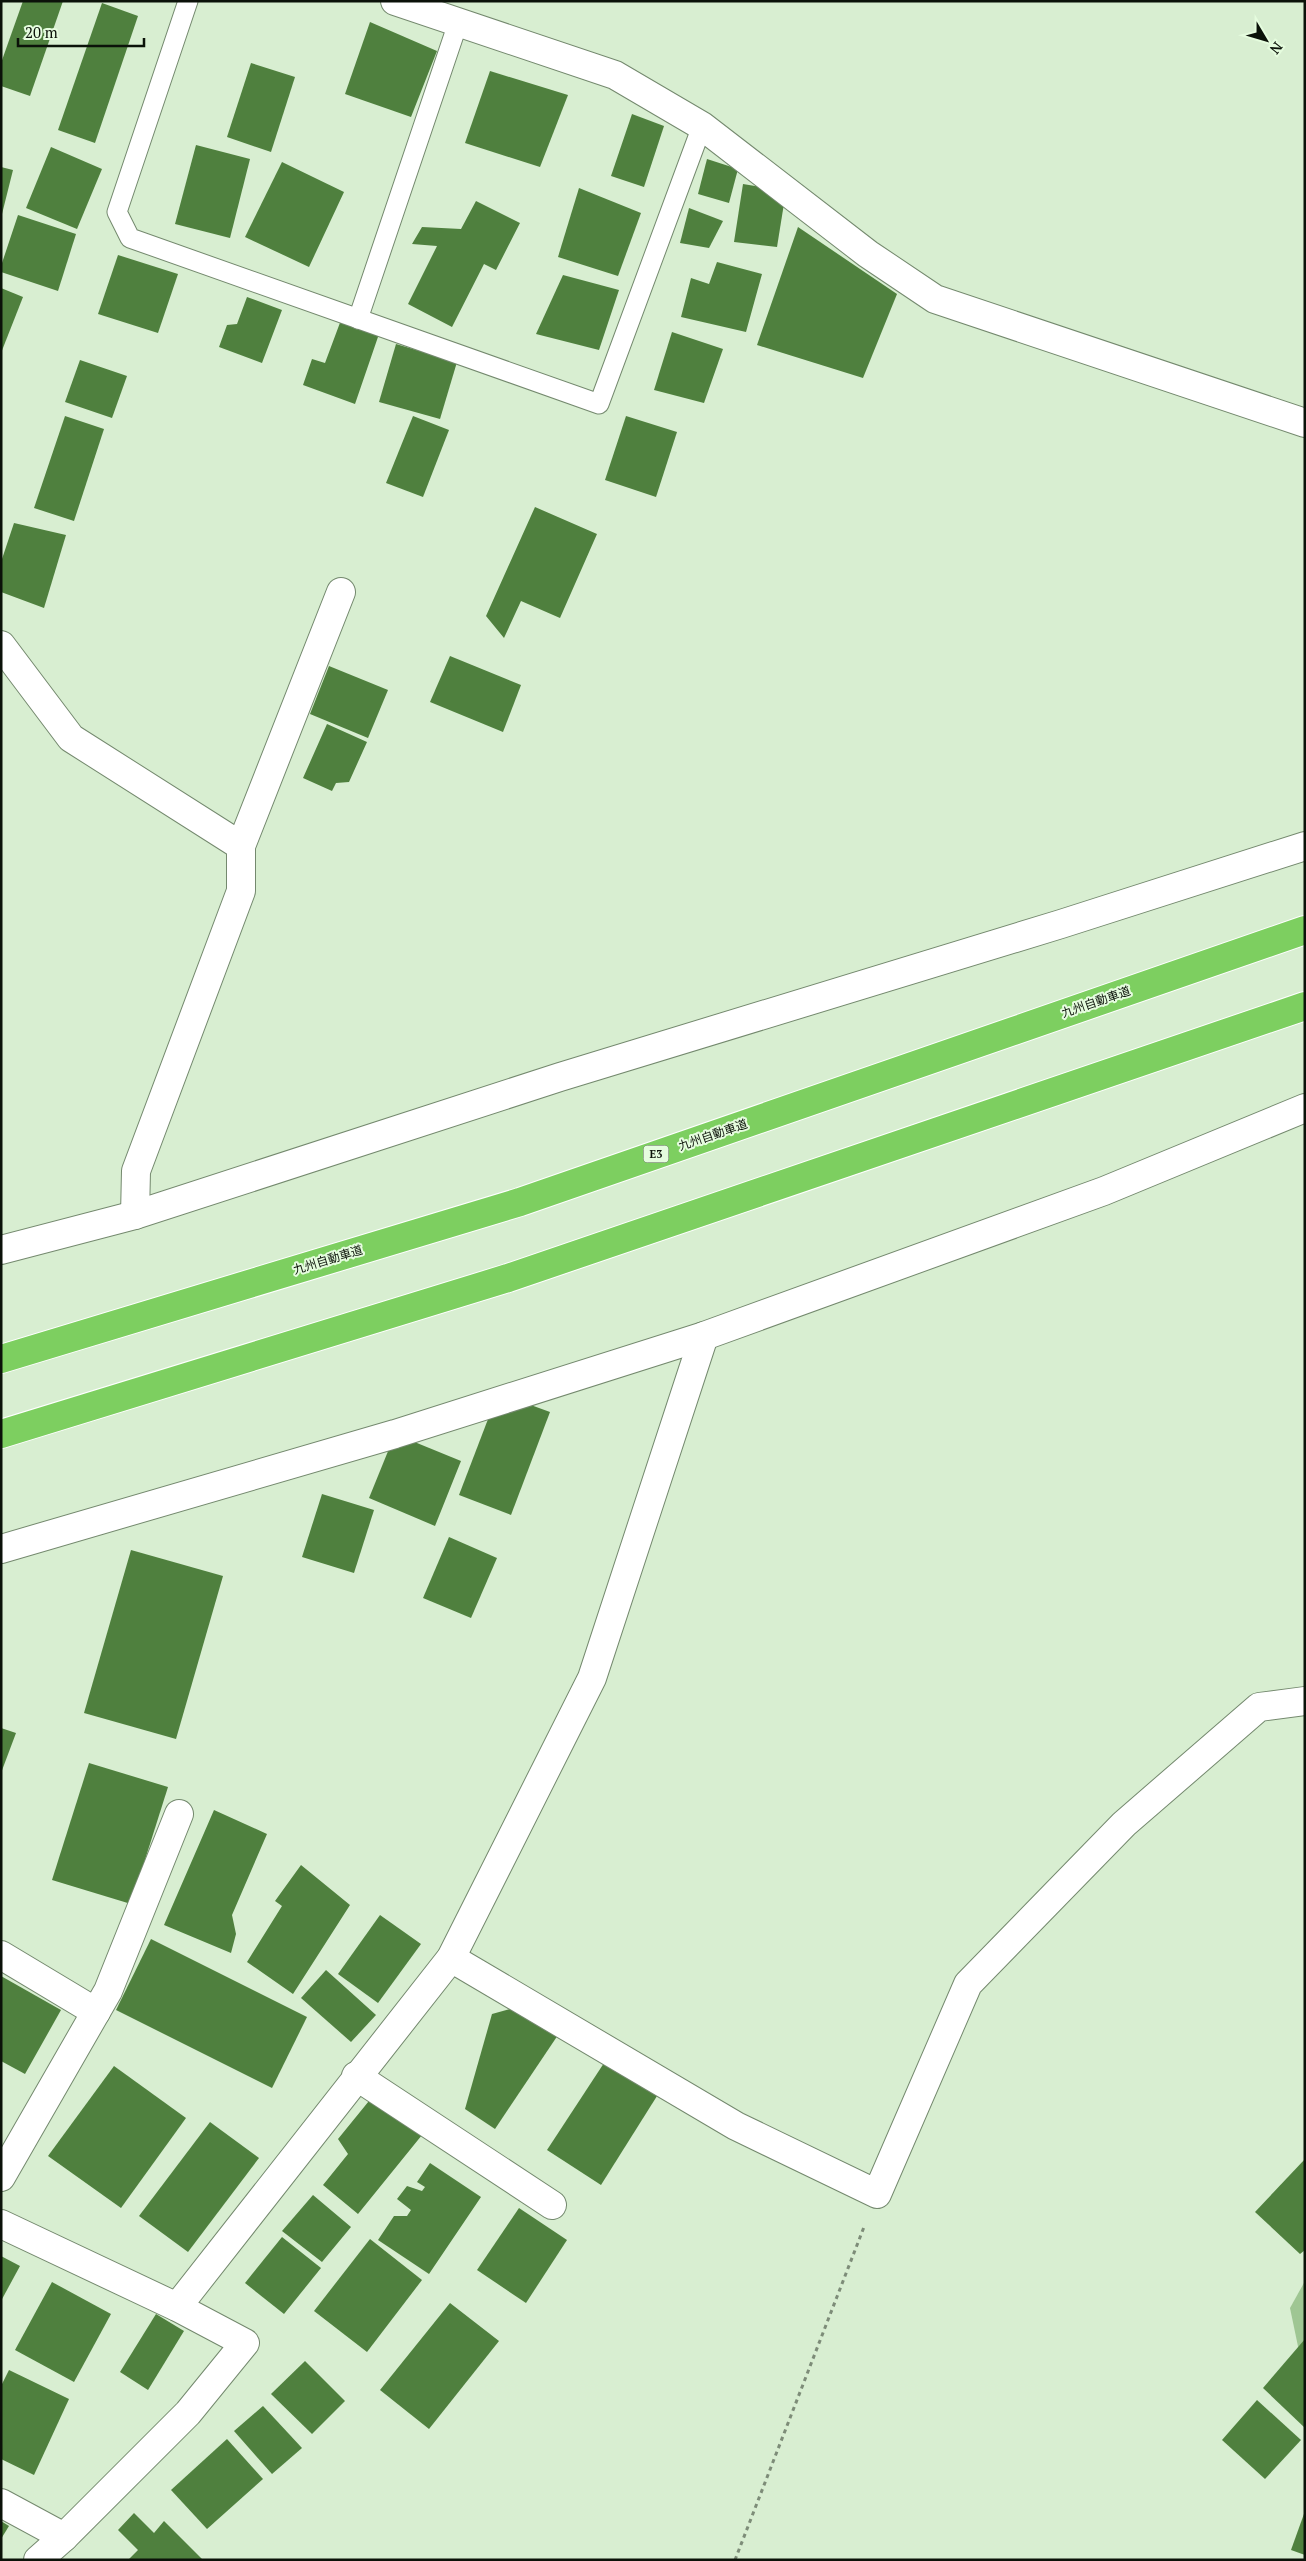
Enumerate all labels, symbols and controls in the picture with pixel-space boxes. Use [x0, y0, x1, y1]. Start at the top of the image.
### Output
scale bar [18, 15, 144, 47]
north arrow [1241, 15, 1291, 65]
text: 20 m [25, 22, 58, 42]
text: N [1266, 38, 1287, 59]
street label: 九州自動車道 [1059, 983, 1132, 1020]
street label: 九州自動車道 [676, 1116, 749, 1153]
road number: E3 [644, 1146, 668, 1162]
street label: 九州自動車道 [291, 1242, 364, 1277]

